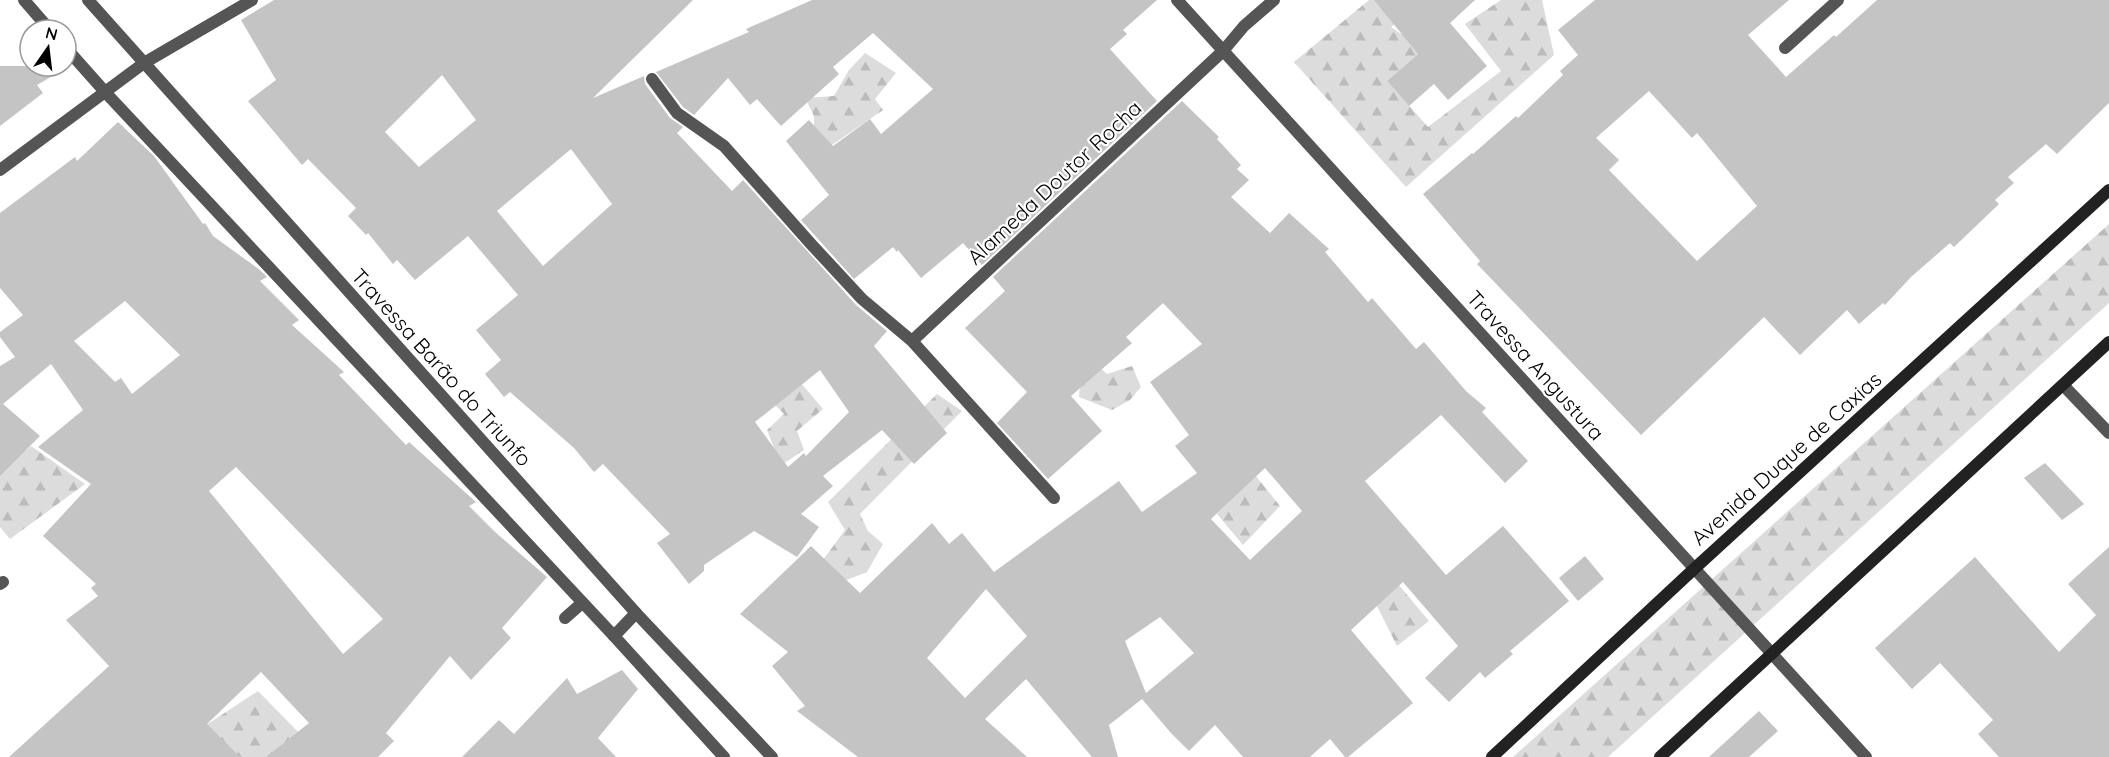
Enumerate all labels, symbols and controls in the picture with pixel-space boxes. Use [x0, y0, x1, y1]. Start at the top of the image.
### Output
north arrow [18, 18, 78, 78]
text: N [44, 22, 60, 45]
street label: Alameda Doutor Rocha [961, 94, 1147, 270]
street label: Travessa Barão do Triunfo [346, 263, 538, 471]
street label: Travessa Angustura [1462, 285, 1610, 445]
street label: Avenida Duque de Caxias [1686, 366, 1886, 550]

